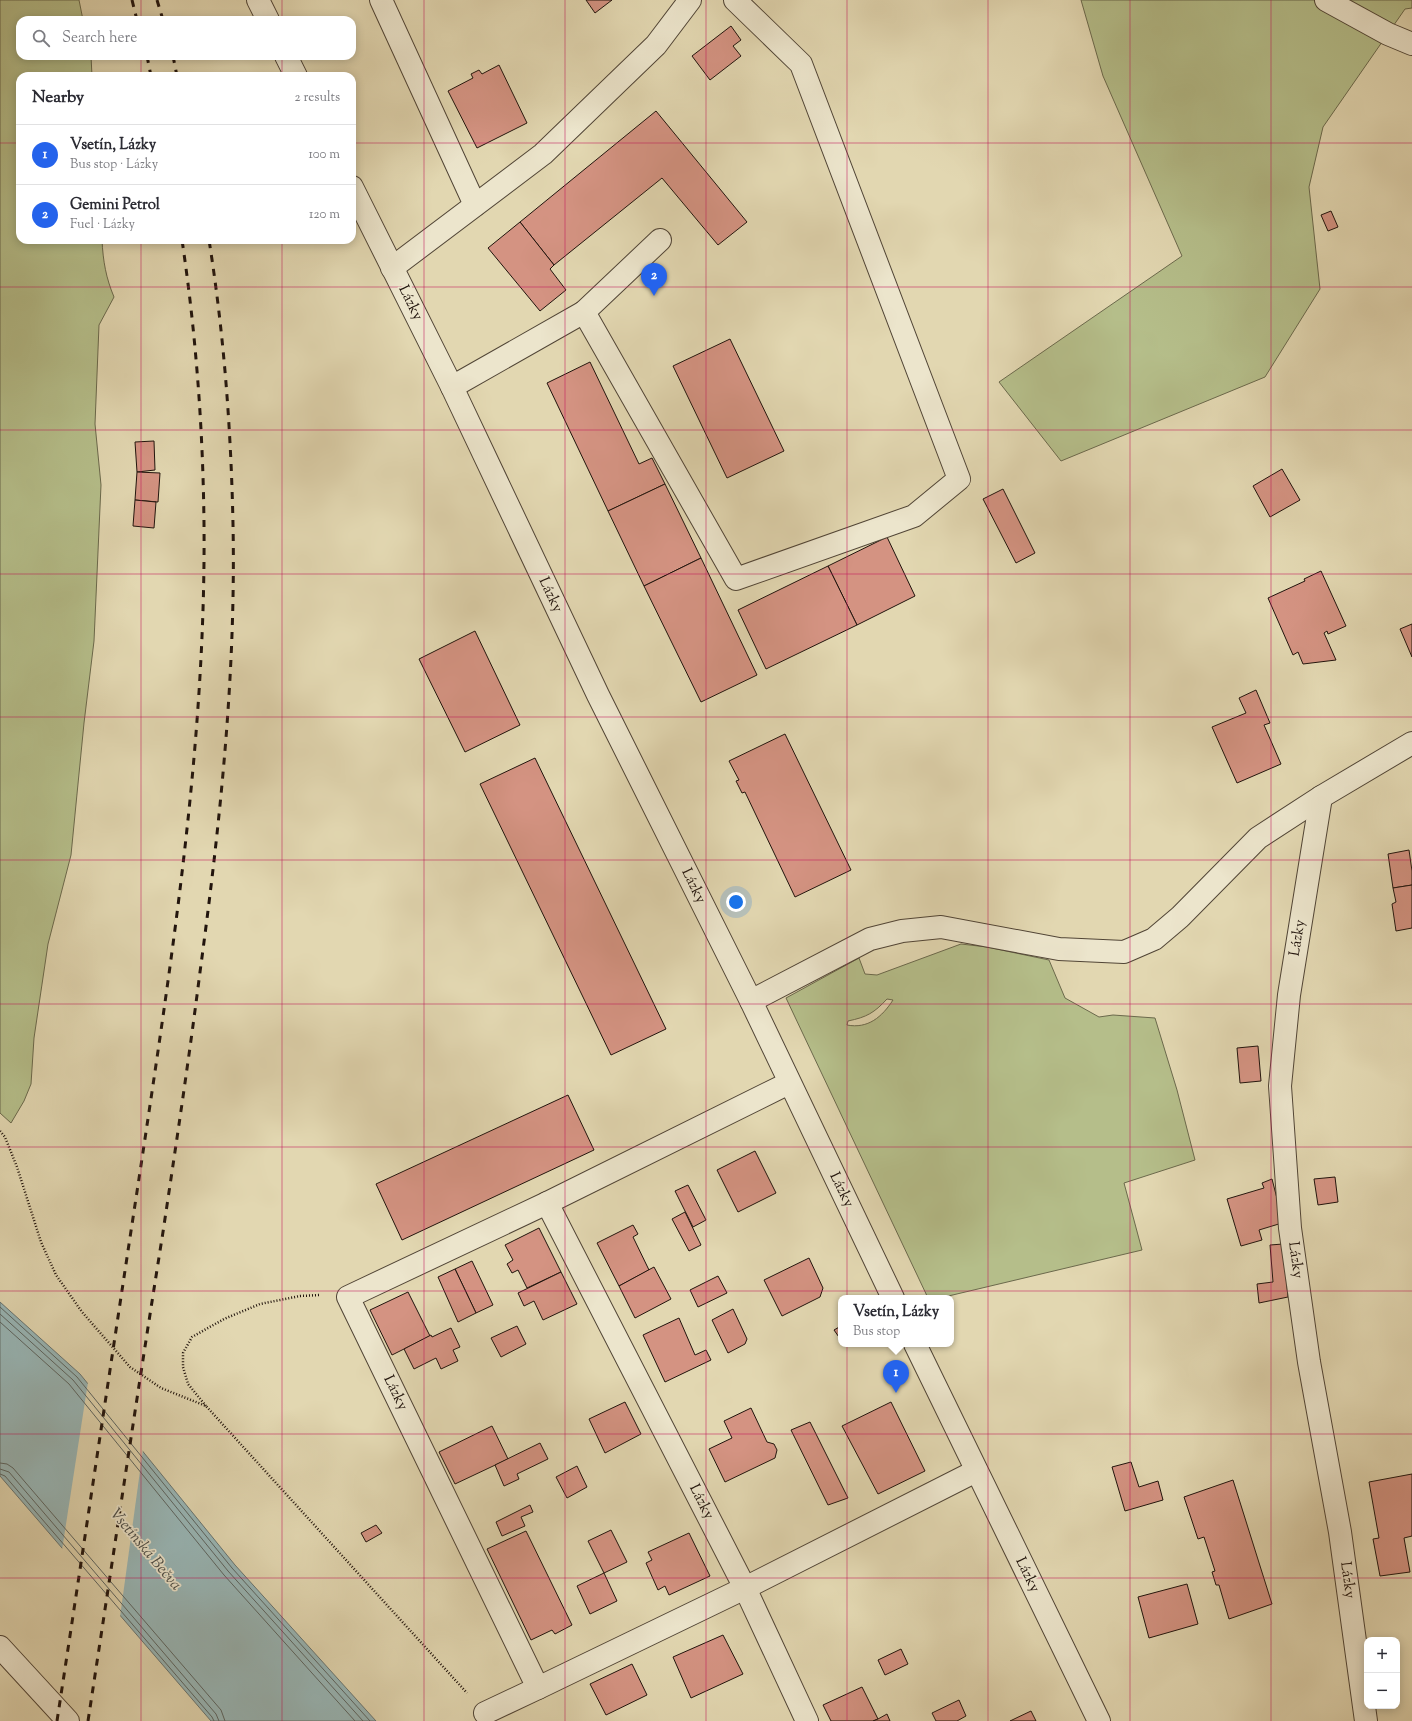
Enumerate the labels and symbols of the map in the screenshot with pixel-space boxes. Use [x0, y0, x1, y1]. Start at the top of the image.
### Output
pin: 2 [641, 263, 667, 296]
street label: Lázky [392, 282, 428, 325]
street label: Lázky [533, 574, 568, 617]
street label: Lázky [675, 865, 711, 908]
your location [726, 892, 746, 912]
street label: Lázky [1285, 918, 1311, 958]
street label: Lázky [823, 1169, 859, 1212]
street label: Lázky [1282, 1240, 1308, 1280]
pin: 1 [883, 1360, 909, 1393]
street label: Lázky [377, 1372, 413, 1415]
street label: Lázky [683, 1481, 719, 1524]
water label: Vsetínská Bečva [104, 1504, 186, 1596]
street label: Lázky [1009, 1554, 1045, 1597]
street label: Lázky [1334, 1560, 1360, 1600]

